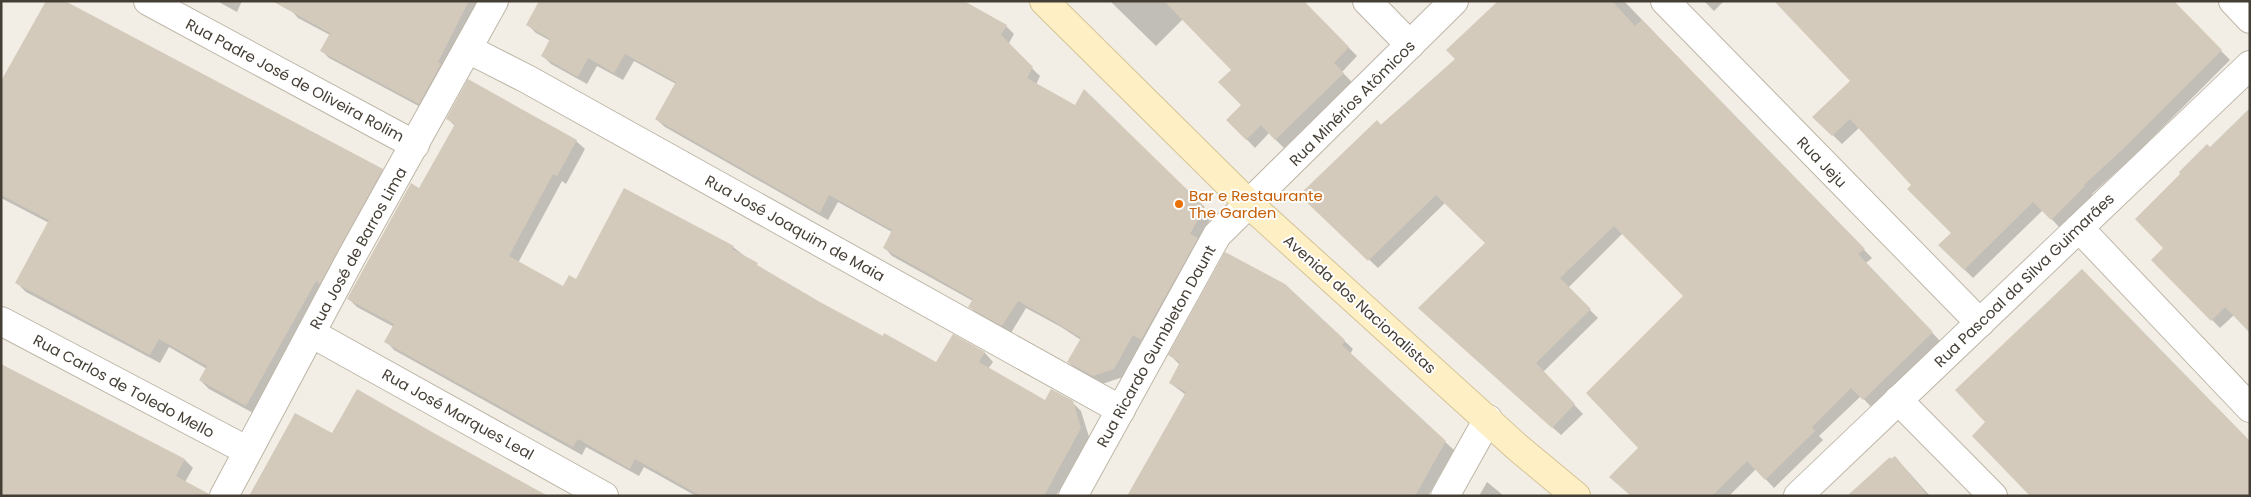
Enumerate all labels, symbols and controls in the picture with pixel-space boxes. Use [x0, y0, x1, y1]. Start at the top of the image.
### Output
street label: Rua Padre José de Oliveira Rolim [182, 13, 408, 147]
street label: Rua Minérios Atômicos [1284, 35, 1420, 171]
street label: Rua Jeju [1792, 132, 1852, 192]
street label: Rua José de Barros Lima [305, 163, 411, 333]
street label: Rua José Joaquim de Maia [701, 170, 889, 286]
place label: Bar e Restaurante The Garden [1189, 185, 1323, 223]
street label: Rua Pascoal da Silva Guimarães [1929, 188, 2119, 372]
marker: Bar e Restaurante The Garden [1173, 198, 1185, 210]
street label: Avenida dos Nacionalistas [1279, 230, 1441, 378]
street label: Rua Ricardo Gumbleton Daunt [1092, 241, 1220, 451]
street label: Rua Carlos de Toledo Mello [30, 329, 218, 443]
street label: Rua José Marques Leal [378, 363, 538, 465]

